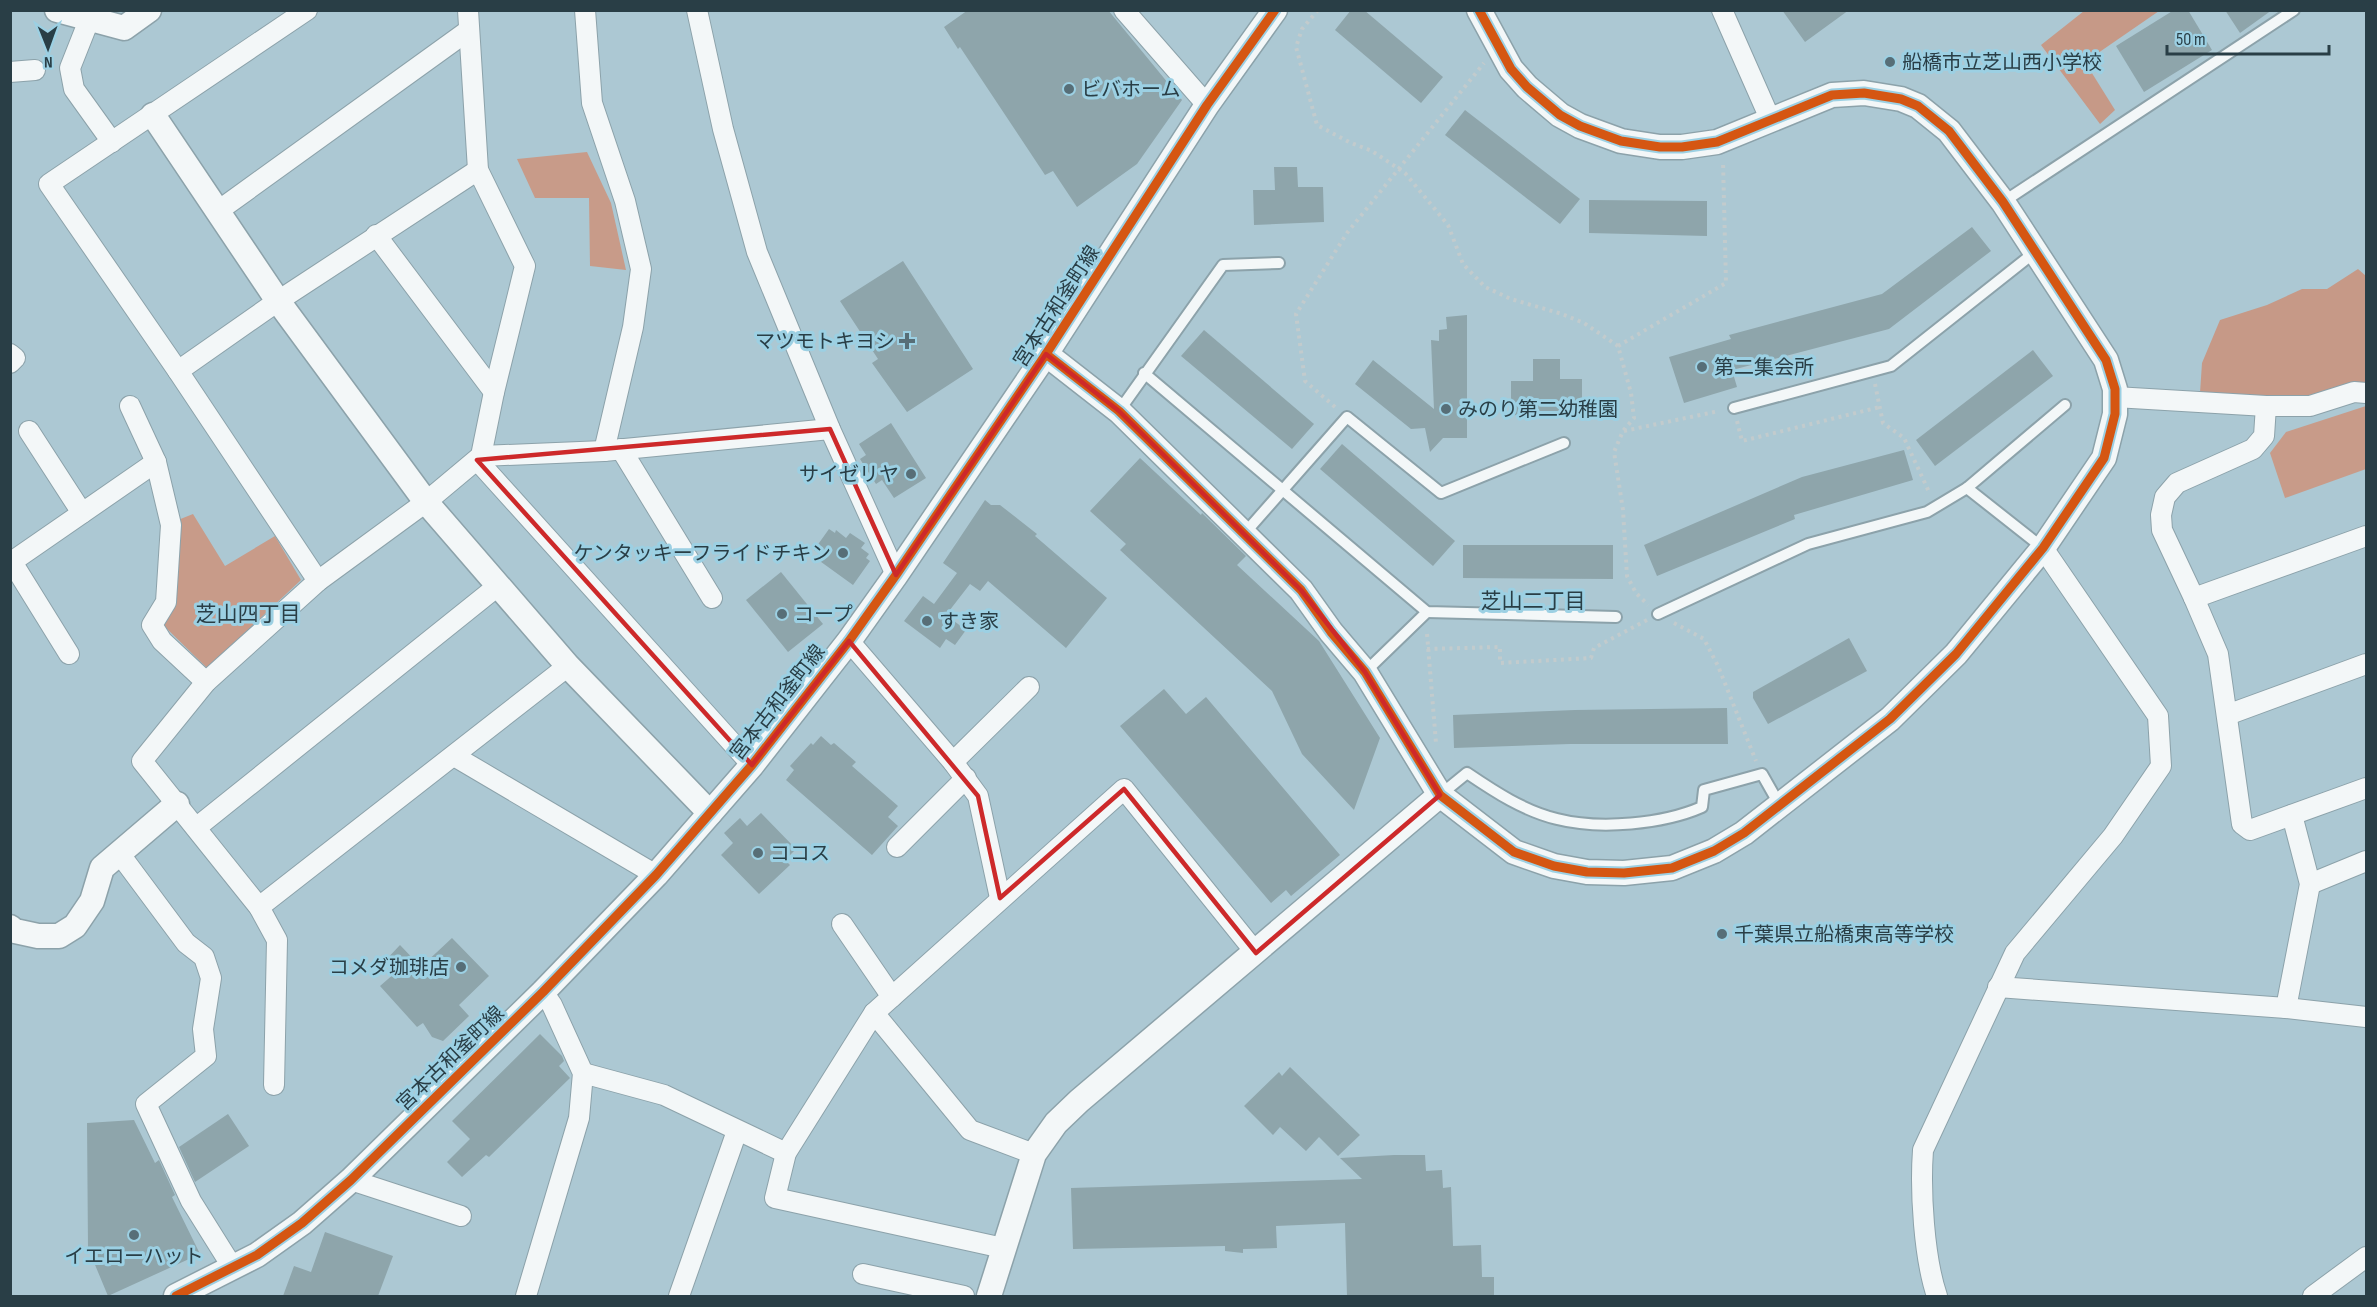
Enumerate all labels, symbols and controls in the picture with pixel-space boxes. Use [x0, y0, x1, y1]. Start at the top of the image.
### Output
north arrow [18, 18, 78, 78]
scale bar [2167, 18, 2329, 56]
text: 50 m [2176, 29, 2206, 50]
place label: 船橋市立芝山西小学校 [1902, 51, 2102, 75]
text: N [44, 52, 53, 71]
marker: 船橋市立芝山西小学校 [1883, 55, 1897, 69]
place label: ビバホーム [1081, 78, 1180, 102]
marker: ビバホーム [1062, 82, 1076, 96]
street label: 宮本古和釜町線 [1009, 241, 1105, 372]
place label: マツモトキヨシ [755, 330, 895, 354]
marker: マツモトキヨシ [900, 334, 914, 348]
place label: 第二集会所 [1714, 356, 1814, 380]
marker: 第二集会所 [1695, 360, 1709, 374]
place label: みのり第二幼稚園 [1458, 398, 1618, 422]
marker: みのり第二幼稚園 [1439, 402, 1453, 416]
place label: サイゼリヤ [799, 463, 899, 487]
marker: サイゼリヤ [904, 467, 918, 481]
place label: ケンタッキーフライドチキン [573, 542, 831, 566]
marker: ケンタッキーフライドチキン [836, 546, 850, 560]
district label: 芝山二丁目 [1481, 589, 1586, 614]
district label: 芝山四丁目 [196, 602, 301, 627]
place label: コープ [794, 603, 853, 627]
marker: コープ [775, 607, 789, 621]
place label: すき家 [939, 610, 999, 634]
marker: すき家 [920, 614, 934, 628]
street label: 宮本古和釜町線 [725, 640, 830, 765]
place label: ココス [770, 842, 830, 866]
marker: ココス [751, 846, 765, 860]
place label: 千葉県立船橋東高等学校 [1734, 923, 1954, 947]
marker: 千葉県立船橋東高等学校 [1715, 927, 1729, 941]
place label: コメダ珈琲店 [329, 956, 449, 980]
marker: コメダ珈琲店 [454, 960, 468, 974]
street label: 宮本古和釜町線 [392, 1001, 509, 1116]
marker: イエローハット [127, 1228, 141, 1242]
place label: イエローハット [64, 1245, 204, 1269]

